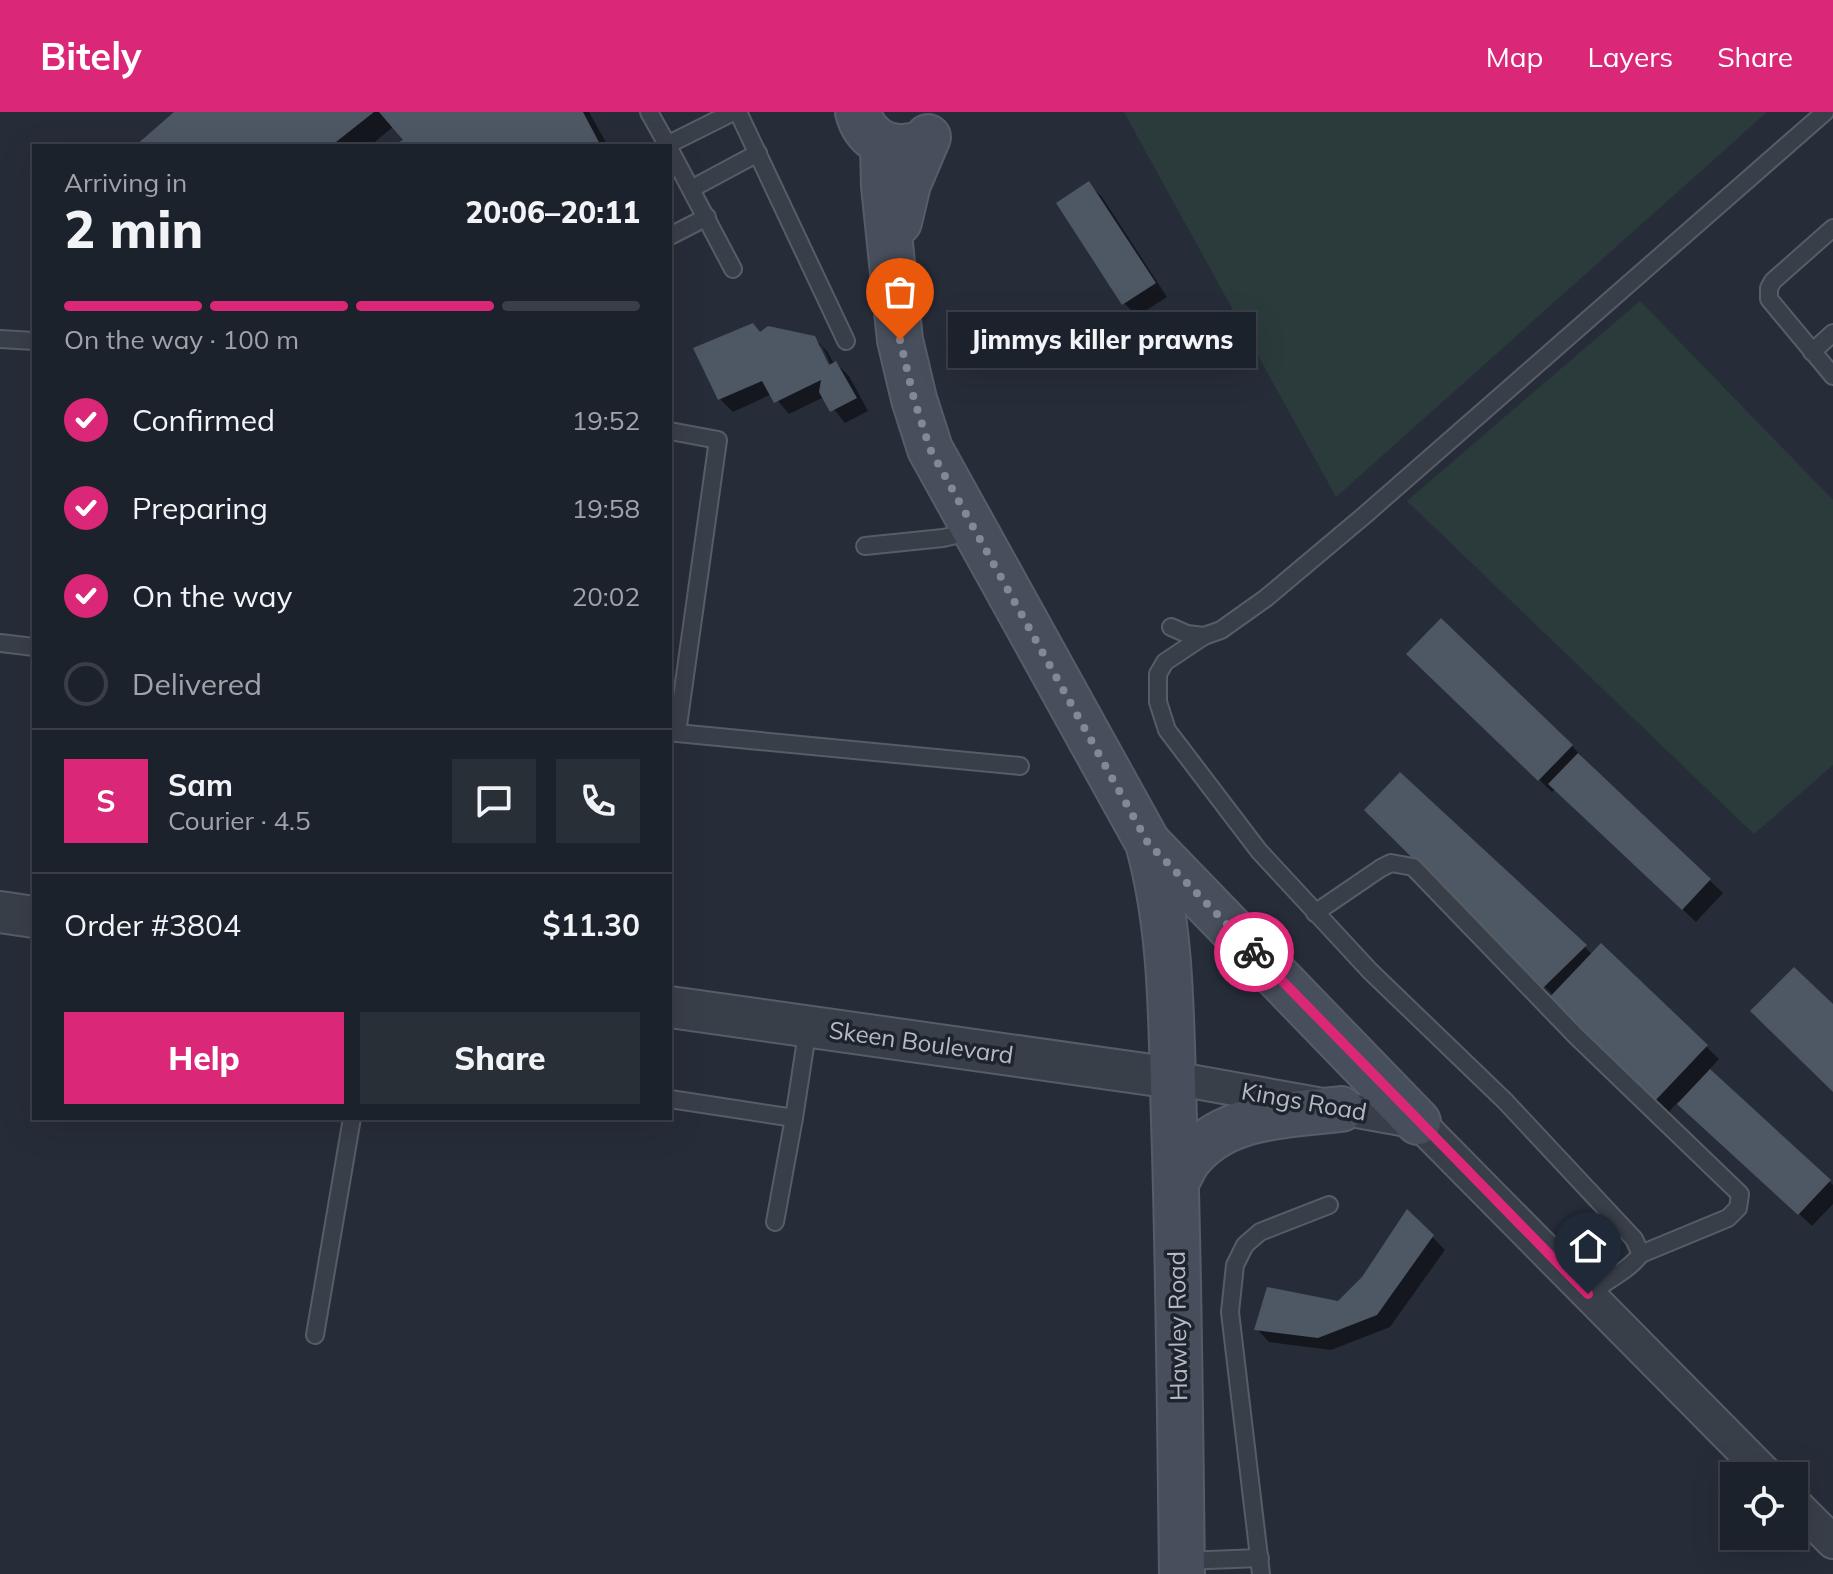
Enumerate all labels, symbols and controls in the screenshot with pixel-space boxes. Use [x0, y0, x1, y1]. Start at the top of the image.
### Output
text: Bitely [40, 32, 142, 80]
text: Map [1486, 39, 1543, 74]
text: Layers [1587, 39, 1673, 74]
text: Share [1717, 39, 1793, 74]
text: Arriving in [64, 166, 187, 199]
text: 20:06–20:11 [465, 193, 640, 231]
text: 2 min [64, 196, 203, 261]
pin [866, 258, 934, 340]
icon: bag [878, 270, 922, 314]
callout: Jimmys killer prawns [948, 312, 1256, 368]
text: On the way · 100 m [64, 323, 299, 356]
text: Jimmys killer prawns [971, 323, 1233, 356]
icon: check [64, 398, 108, 442]
text: Confirmed [132, 401, 275, 439]
text: 19:52 [572, 404, 640, 437]
icon: check [64, 486, 108, 530]
text: Preparing [132, 489, 268, 527]
text: 19:58 [572, 492, 640, 525]
icon: check [64, 574, 108, 618]
text: On the way [132, 577, 292, 615]
text: 20:02 [572, 580, 640, 613]
text: Delivered [132, 665, 262, 703]
button: chat [452, 759, 536, 843]
button: phone [556, 759, 640, 843]
text: Sam [168, 766, 233, 804]
text: S [96, 782, 116, 820]
text: Courier · 4.5 [168, 804, 311, 837]
text: Order #3804 [64, 906, 241, 944]
text: $11.30 [543, 906, 640, 944]
courier [1214, 912, 1294, 992]
icon: bike [1232, 930, 1276, 974]
button: Help [64, 1012, 344, 1104]
button: Share [360, 1012, 640, 1104]
street label: Skeen Boulevard [827, 1014, 1015, 1070]
street label: Kings Road [1239, 1075, 1369, 1127]
pin [1554, 1212, 1622, 1294]
icon: home [1566, 1224, 1610, 1268]
street label: Hawley Road [1161, 1251, 1193, 1401]
map controls [1720, 1462, 1808, 1550]
button: locate [1720, 1462, 1808, 1550]

